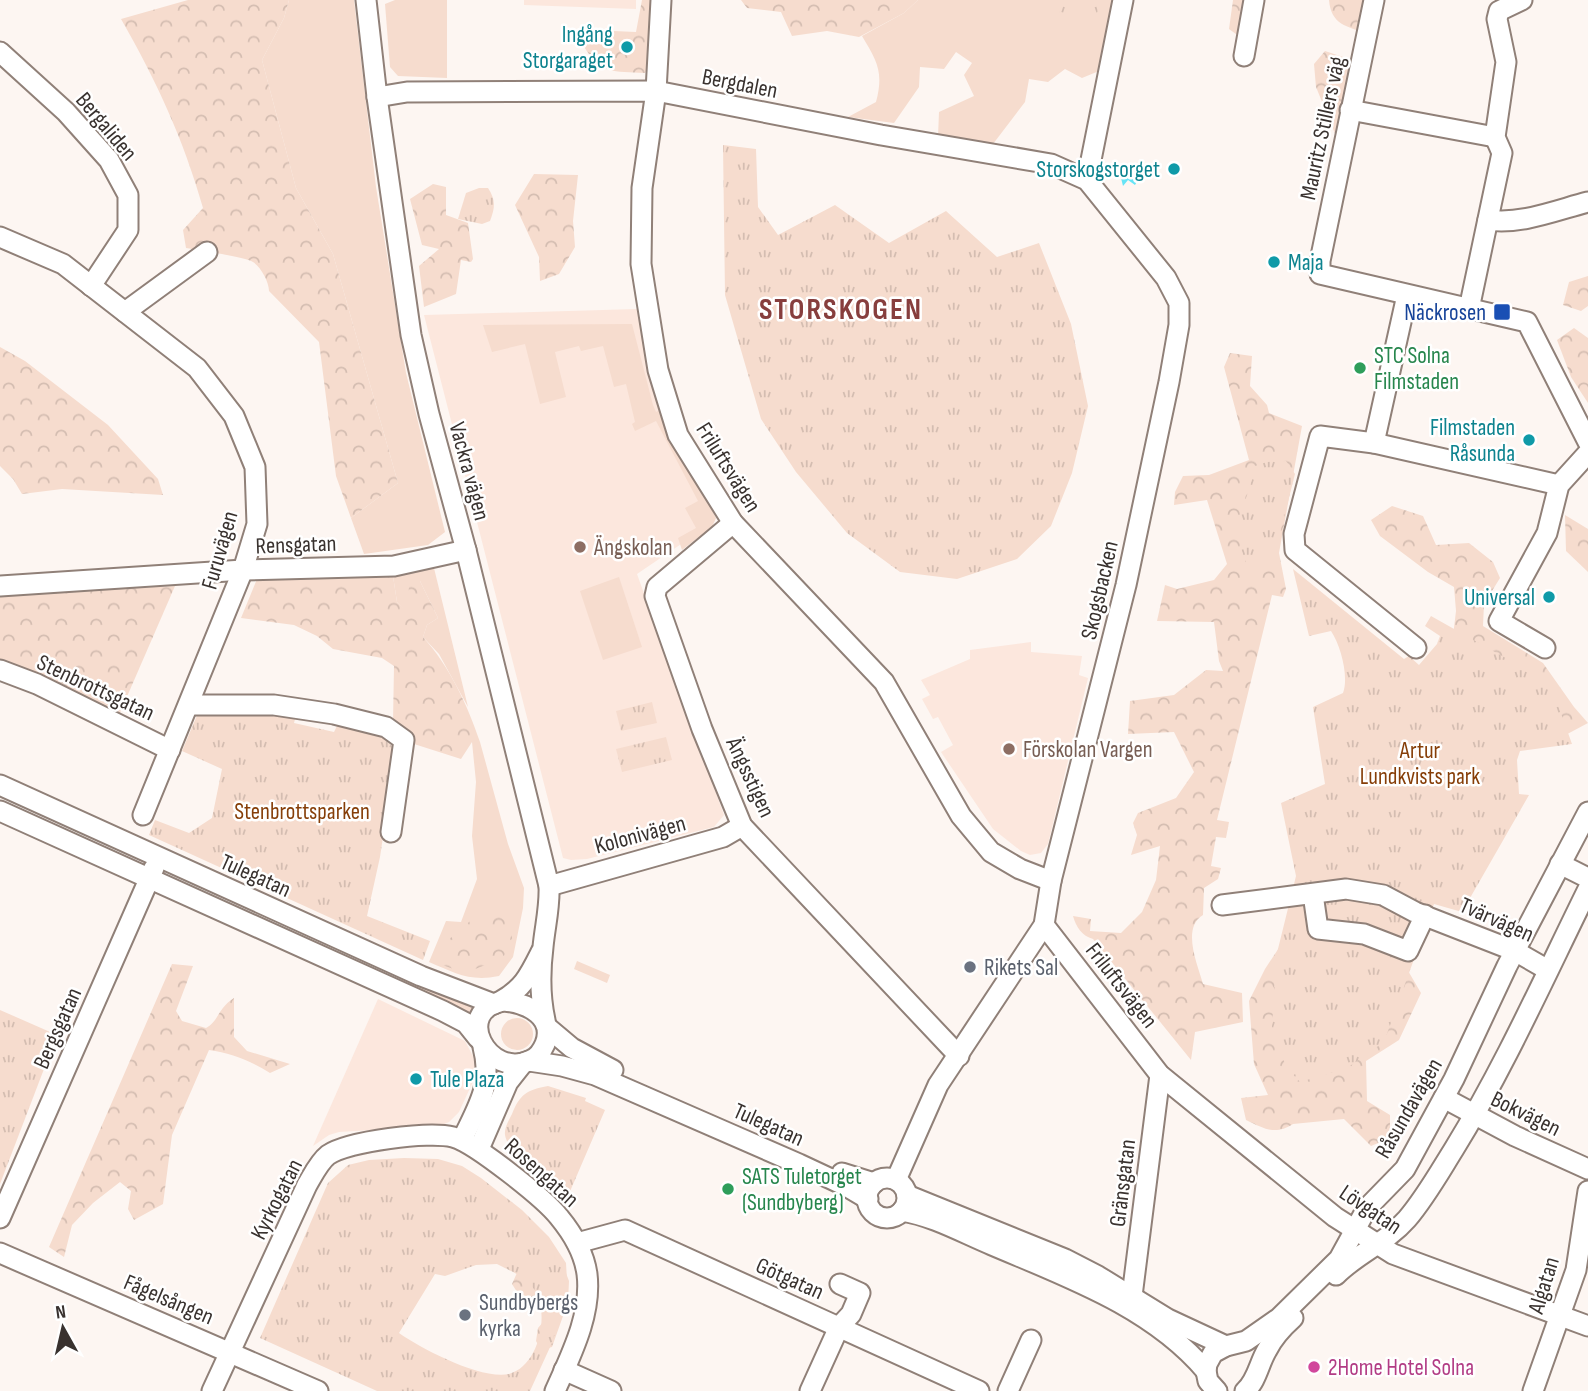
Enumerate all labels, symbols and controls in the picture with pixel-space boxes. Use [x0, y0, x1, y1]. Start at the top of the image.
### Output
place label: Ingång Storgaraget [523, 21, 613, 75]
marker: Ingång Storgaraget [619, 39, 635, 55]
street label: Mauritz Stillers väg [1294, 54, 1352, 202]
street label: Bergdalen [700, 63, 780, 105]
street label: Bergaliden [70, 87, 143, 167]
place label: Storskogstorget [1036, 156, 1160, 184]
marker: Storskogstorget [1166, 161, 1182, 177]
place label: Maja [1288, 249, 1324, 277]
marker: Maja [1266, 254, 1282, 270]
district label: STORSKOGEN [759, 292, 923, 328]
place label: Näckrosen [1404, 299, 1486, 327]
marker: Näckrosen [1492, 302, 1512, 322]
place label: STC Solna Filmstaden [1374, 342, 1459, 396]
marker: STC Solna Filmstaden [1352, 360, 1368, 376]
place label: Filmstaden Råsunda [1430, 414, 1515, 468]
street label: Friluftsvägen [690, 417, 767, 518]
street label: Vackra vägen [442, 419, 496, 524]
marker: Filmstaden Råsunda [1521, 432, 1537, 448]
street label: Furuvägen [195, 508, 244, 593]
street label: Rensgatan [255, 530, 337, 560]
place label: Ängskolan [593, 534, 673, 562]
street label: Skogsbacken [1075, 538, 1125, 642]
marker: Ängskolan [572, 539, 588, 555]
place label: Universal [1464, 584, 1535, 612]
marker: Universal [1541, 589, 1557, 605]
street label: Stenbrottsgatan [32, 649, 159, 727]
street label: Ängsstigen [719, 732, 781, 822]
place label: Förskolan Vargen [1023, 736, 1153, 764]
park label: Artur Lundkvists park [1360, 737, 1480, 791]
marker: Förskolan Vargen [1001, 741, 1017, 757]
park label: Stenbrottsparken [234, 798, 370, 826]
street label: Kolonivägen [592, 809, 689, 861]
street label: Tulegatan [216, 848, 295, 904]
street label: Tvärvägen [1455, 891, 1538, 949]
street label: Friluftsvägen [1079, 937, 1163, 1034]
place label: Rikets Sal [984, 954, 1058, 982]
marker: Rikets Sal [962, 959, 978, 975]
street label: Bergsgatan [28, 983, 88, 1073]
street label: Råsundavägen [1369, 1054, 1449, 1163]
place label: Tule Plaza [430, 1066, 504, 1094]
marker: Tule Plaza [408, 1071, 424, 1087]
street label: Bokvägen [1486, 1085, 1565, 1143]
street label: Tulegatan [729, 1097, 808, 1153]
street label: Rosengatan [498, 1132, 584, 1213]
street label: Gränsgatan [1104, 1138, 1142, 1228]
street label: Kyrkogatan [245, 1155, 309, 1244]
place label: SATS Tuletorget (Sundbyberg) [742, 1163, 862, 1217]
street label: Lövgatan [1334, 1179, 1407, 1241]
marker: SATS Tuletorget (Sundbyberg) [720, 1181, 736, 1197]
street label: Götgatan [751, 1252, 828, 1306]
street label: Algatan [1522, 1254, 1566, 1318]
street label: Fågelsången [120, 1269, 218, 1331]
place label: Sundbybergs kyrka [479, 1289, 578, 1343]
north arrow [28, 1293, 98, 1363]
text: N [54, 1301, 67, 1325]
marker: Sundbybergs kyrka [457, 1307, 473, 1323]
place label: 2Home Hotel Solna [1328, 1354, 1474, 1382]
marker: 2Home Hotel Solna [1306, 1359, 1322, 1375]

